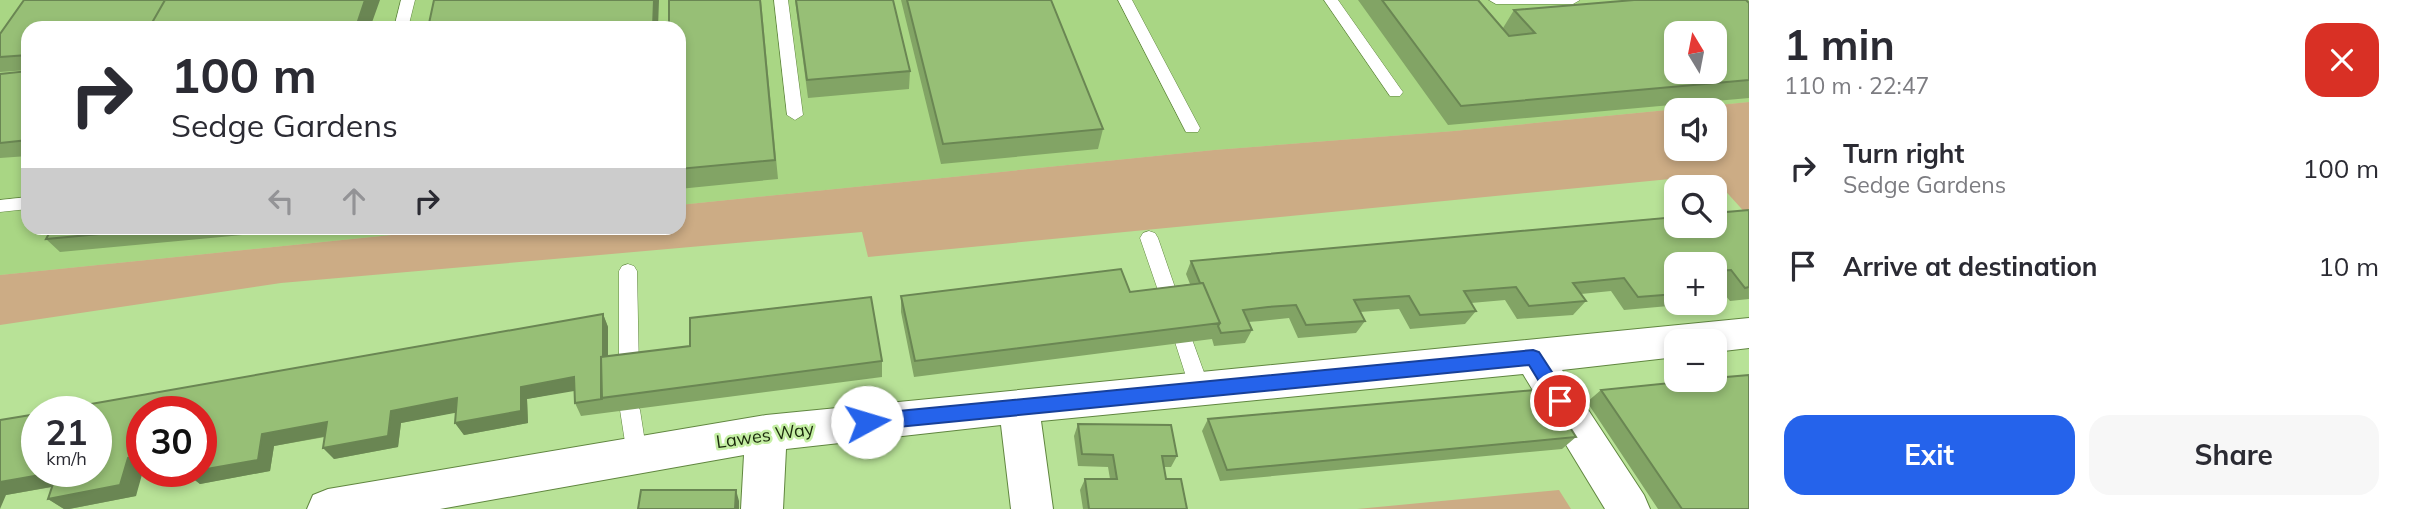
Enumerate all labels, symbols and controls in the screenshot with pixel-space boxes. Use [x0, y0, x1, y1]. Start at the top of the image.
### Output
text: 1 min [1784, 18, 1895, 71]
north arrow [1664, 21, 1727, 84]
map controls [1664, 21, 1727, 392]
button: close [2305, 23, 2379, 97]
text: 100 m [171, 44, 317, 105]
icon: right [56, 49, 147, 140]
text: 110 m · 22:47 [1784, 71, 1929, 100]
button: sound [1664, 98, 1727, 161]
text: Sedge Gardens [171, 105, 398, 145]
text: Turn right [1843, 137, 1964, 170]
icon: right [1784, 149, 1822, 187]
text: 100 m [2303, 152, 2379, 185]
text: Sedge Gardens [1843, 170, 2006, 199]
button: search [1664, 175, 1727, 238]
icon: left [262, 182, 300, 220]
icon: ahead [335, 182, 373, 220]
icon: right [408, 182, 446, 220]
icon: arrive [1784, 247, 1822, 285]
text: Arrive at destination [1843, 250, 2098, 283]
text: 10 m [2318, 250, 2379, 283]
button: + [1664, 252, 1727, 315]
button: − [1664, 329, 1727, 392]
pin [1530, 371, 1590, 431]
icon: arrive [1541, 382, 1579, 420]
position arrow [830, 385, 904, 459]
speed limit sign: 30 [126, 396, 217, 487]
text: 21 [45, 410, 88, 454]
button: Exit [1784, 415, 2075, 495]
button: Share [2089, 415, 2379, 495]
street label: Lawes Way [715, 417, 816, 453]
text: km/h [46, 447, 87, 470]

